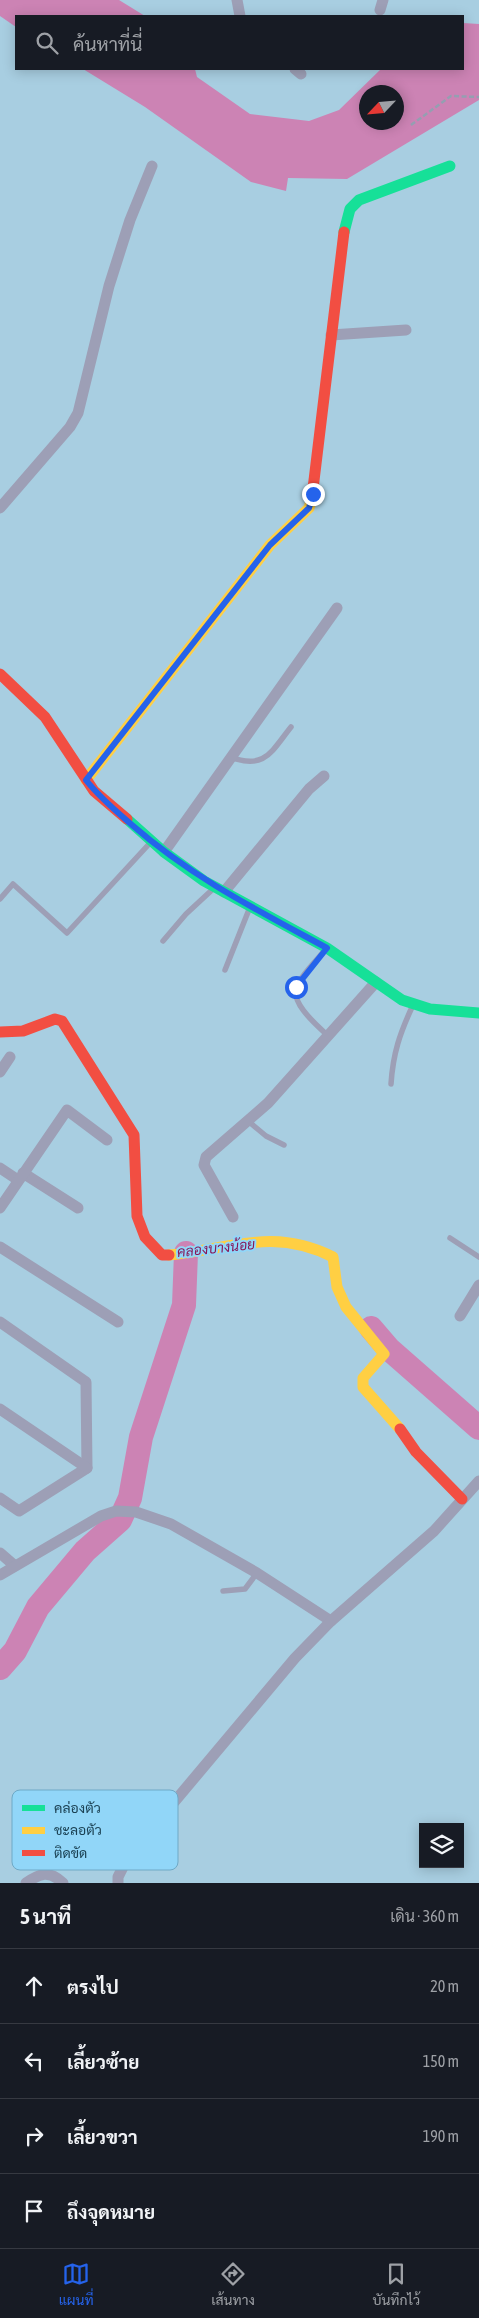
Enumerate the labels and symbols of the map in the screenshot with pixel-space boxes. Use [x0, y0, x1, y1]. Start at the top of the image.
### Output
north arrow [359, 85, 404, 130]
route end [302, 483, 325, 506]
route start [285, 976, 308, 999]
water label: คลองบางน้อย [176, 1236, 256, 1260]
legend [12, 1790, 178, 1870]
text: คล่องตัว [54, 1800, 101, 1816]
text: ชะลอตัว [54, 1822, 102, 1838]
text: ติดขัด [54, 1845, 87, 1861]

